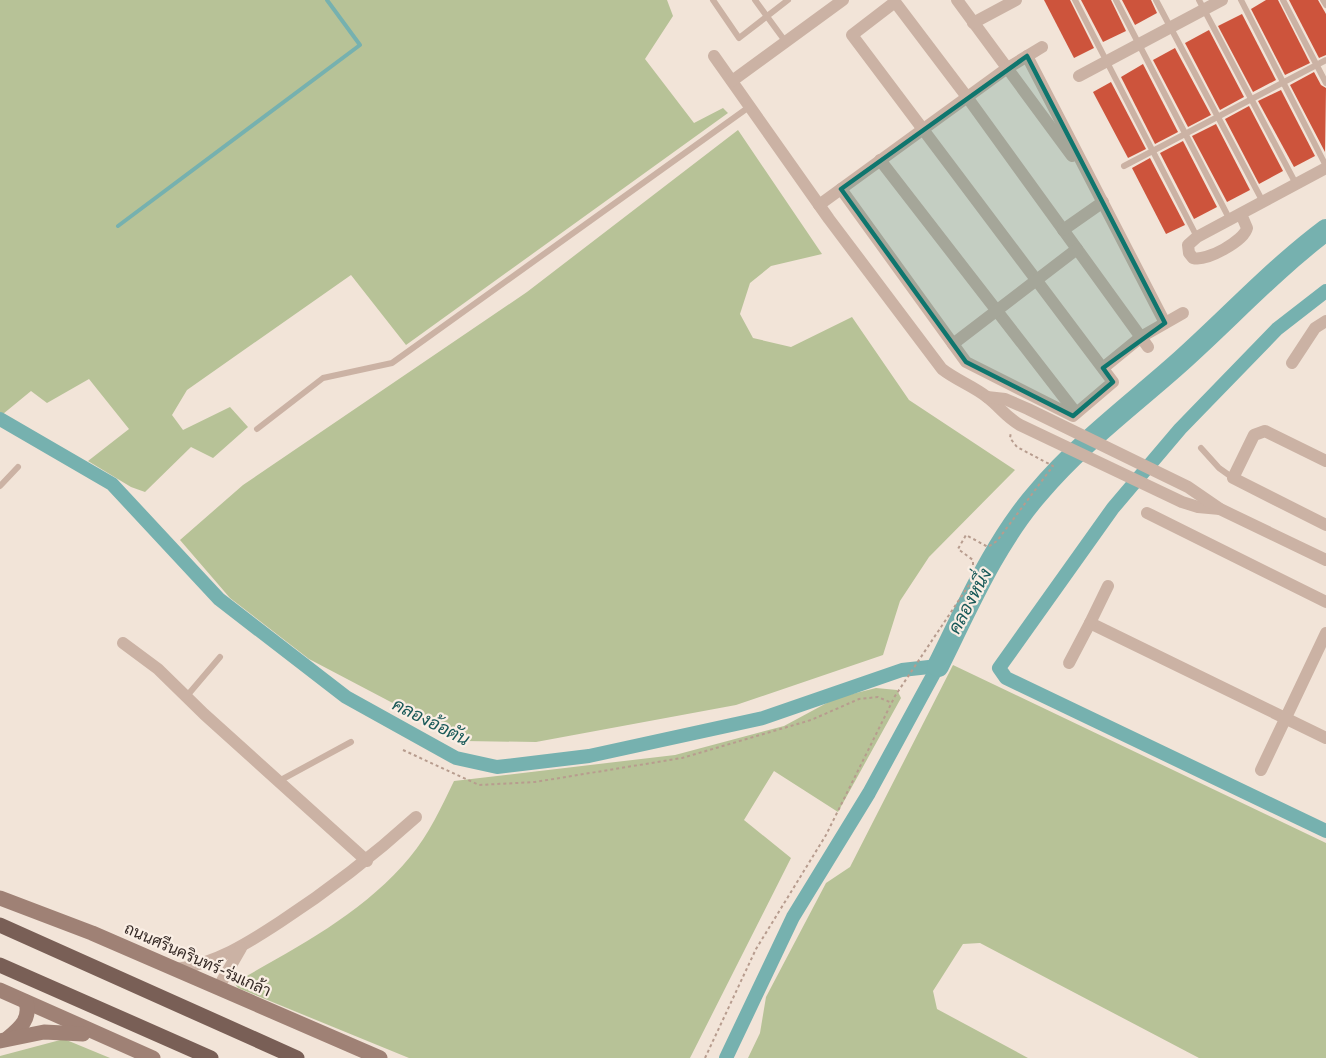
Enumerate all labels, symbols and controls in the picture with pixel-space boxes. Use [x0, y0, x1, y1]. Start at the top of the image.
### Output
water label: คลองหนึ่ง [939, 562, 996, 638]
water label: คลองอ้อตัน [389, 692, 474, 751]
street label: ถนนศรีนครินทร์-ร่มเกล้า [122, 916, 275, 1000]

